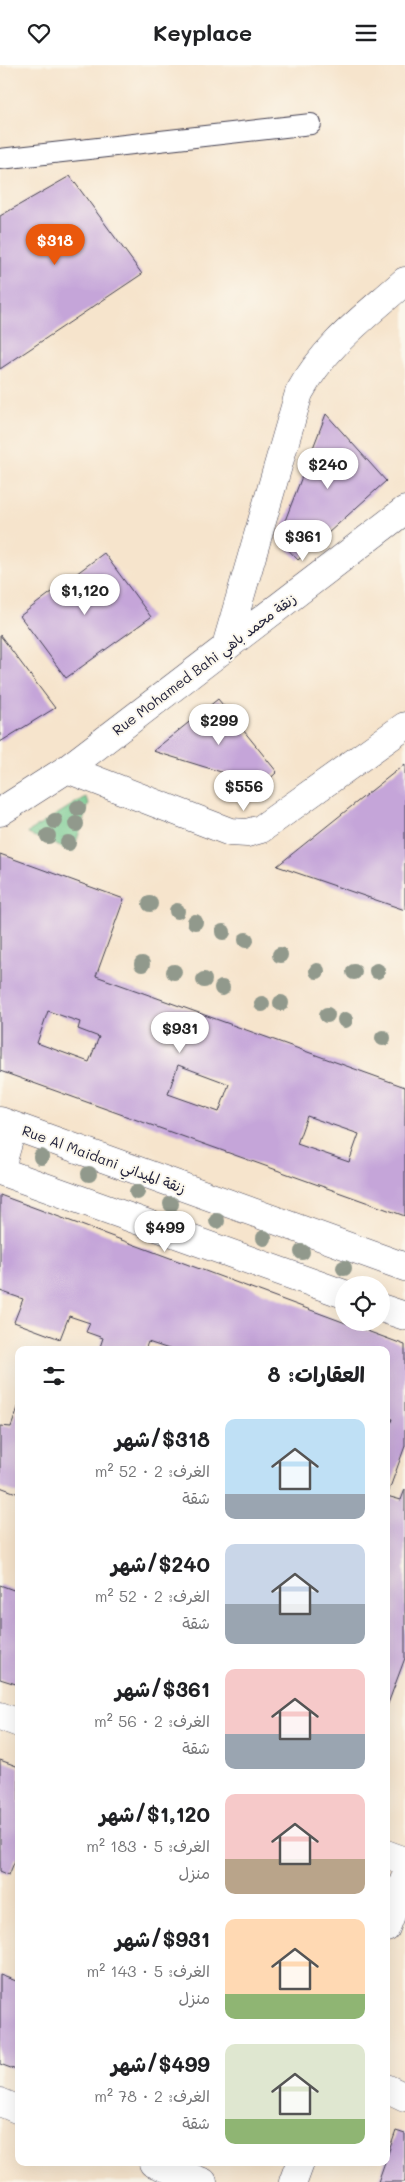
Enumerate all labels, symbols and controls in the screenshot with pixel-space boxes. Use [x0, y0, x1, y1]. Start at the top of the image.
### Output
text: Keyplace [153, 18, 252, 47]
icon: heart [25, 19, 53, 47]
icon: menu [352, 19, 380, 47]
pin: $318 [25, 223, 85, 266]
text: $318 [37, 229, 73, 250]
pin: $240 [298, 447, 358, 490]
text: $240 [308, 453, 348, 474]
pin: $361 [273, 519, 333, 562]
text: $361 [285, 525, 321, 546]
pin: $1,120 [44, 573, 126, 616]
text: $1,120 [61, 579, 109, 600]
street label: Rue Mohamed Bahi زنقة محمد باهي [108, 589, 302, 743]
pin: $299 [189, 703, 249, 746]
text: $299 [200, 709, 238, 730]
pin: $556 [214, 769, 274, 812]
text: $556 [225, 775, 263, 796]
pin: $931 [150, 1011, 210, 1054]
text: $931 [162, 1017, 198, 1038]
street label: Rue Al Maidani زنقة الميداني [18, 1121, 188, 1201]
pin: $499 [135, 1211, 195, 1253]
text: $499 [145, 1216, 185, 1237]
map controls [335, 1276, 390, 1331]
button: locate [335, 1276, 390, 1331]
text: العقارات: 8 [267, 1360, 365, 1387]
icon: filters [40, 1362, 68, 1390]
text: $318/شهر [115, 1425, 210, 1452]
icon: home [265, 1439, 325, 1499]
text: الغرف: 2 · 52 m² [95, 1460, 210, 1481]
text: شقة [182, 1487, 210, 1508]
text: $240/شهر [111, 1550, 210, 1577]
icon: home [265, 1564, 325, 1624]
text: الغرف: 2 · 52 m² [95, 1585, 210, 1606]
text: شقة [182, 1612, 210, 1633]
text: $361/شهر [115, 1675, 210, 1702]
icon: home [265, 1689, 325, 1749]
text: الغرف: 2 · 56 m² [94, 1710, 210, 1731]
text: شقة [182, 1737, 210, 1758]
text: $1,120/شهر [100, 1800, 210, 1827]
icon: home [265, 1814, 325, 1874]
text: الغرف: 5 · 183 m² [86, 1835, 210, 1856]
text: منزل [178, 1862, 210, 1883]
text: $931/شهر [115, 1925, 210, 1952]
icon: home [265, 1939, 325, 1999]
text: الغرف: 5 · 143 m² [87, 1960, 210, 1981]
text: منزل [178, 1987, 210, 2008]
text: $499/شهر [111, 2050, 210, 2077]
icon: home [265, 2064, 325, 2124]
text: الغرف: 2 · 78 m² [94, 2085, 210, 2106]
text: شقة [182, 2112, 210, 2133]

